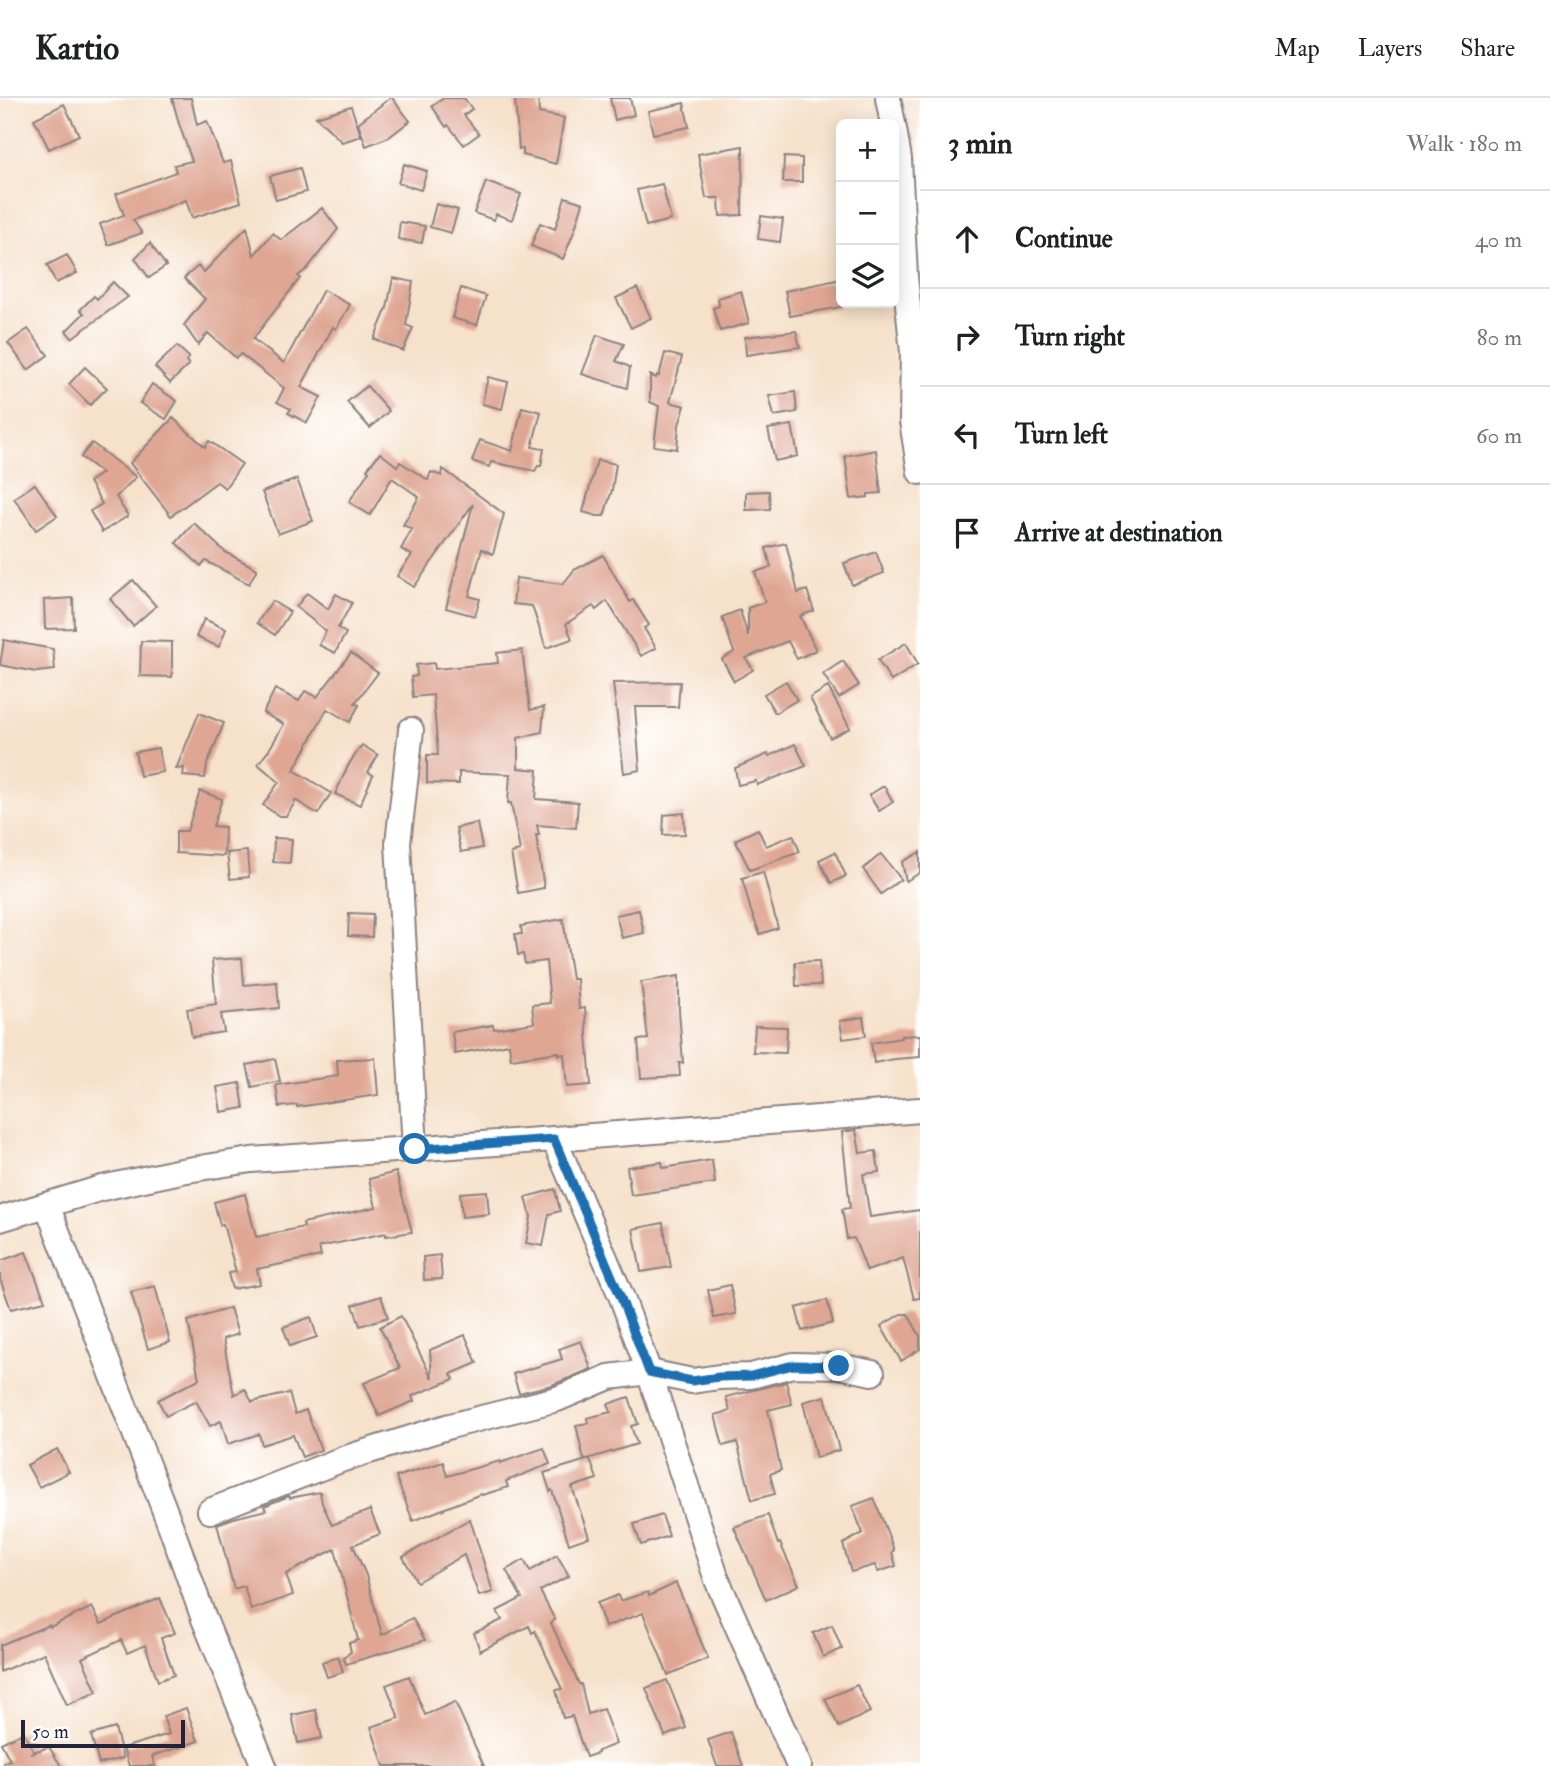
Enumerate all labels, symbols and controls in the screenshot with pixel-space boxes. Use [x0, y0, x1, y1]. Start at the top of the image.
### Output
text: Kartio [35, 28, 119, 69]
text: Map [1275, 33, 1320, 64]
text: Layers [1358, 33, 1422, 64]
text: Share [1460, 33, 1515, 64]
map controls [836, 119, 899, 308]
button: + [836, 119, 899, 182]
text: 3 min [948, 125, 1013, 162]
text: Walk · 180 m [1407, 129, 1522, 158]
button: − [836, 182, 899, 245]
icon: ahead [948, 220, 986, 258]
text: Continue [1015, 223, 1113, 255]
text: 40 m [1475, 225, 1522, 254]
button: layers [836, 245, 899, 308]
icon: right [948, 318, 986, 356]
text: Turn right [1015, 321, 1125, 353]
text: 80 m [1477, 323, 1522, 352]
icon: left [948, 416, 986, 454]
text: Turn left [1015, 419, 1108, 451]
text: 60 m [1476, 421, 1522, 450]
icon: arrive [948, 514, 986, 552]
text: Arrive at destination [1015, 517, 1223, 549]
route start [399, 1133, 430, 1164]
route end [823, 1350, 854, 1381]
scale bar [21, 1717, 186, 1749]
text: 50 m [32, 1720, 69, 1744]

